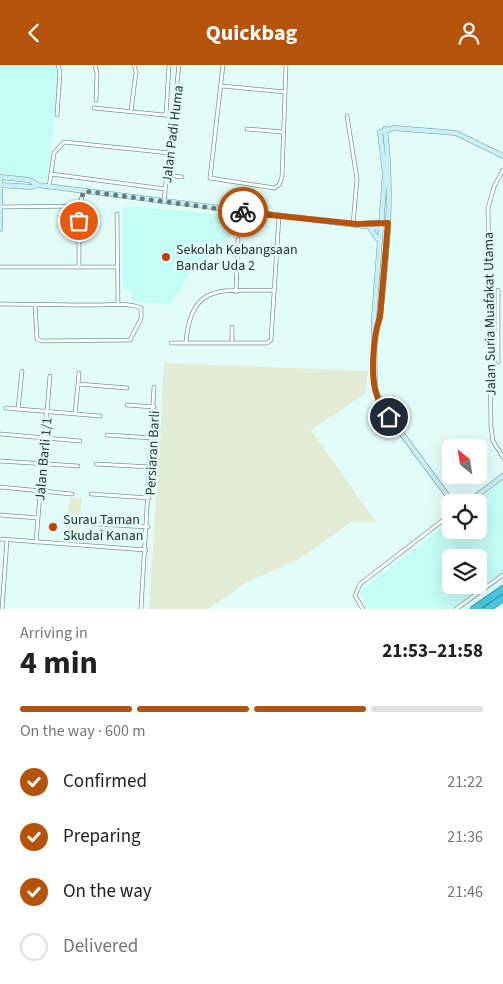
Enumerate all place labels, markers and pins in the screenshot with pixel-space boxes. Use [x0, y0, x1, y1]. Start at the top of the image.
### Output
pin [58, 200, 100, 242]
place label: Sekolah Kebangsaan Bandar Uda 2 [176, 240, 298, 276]
marker: Sekolah Kebangsaan Bandar Uda 2 [160, 251, 172, 263]
pin [368, 396, 410, 438]
place label: Surau Taman Skudai Kanan [63, 510, 143, 546]
marker: Surau Taman Skudai Kanan [47, 521, 59, 533]

